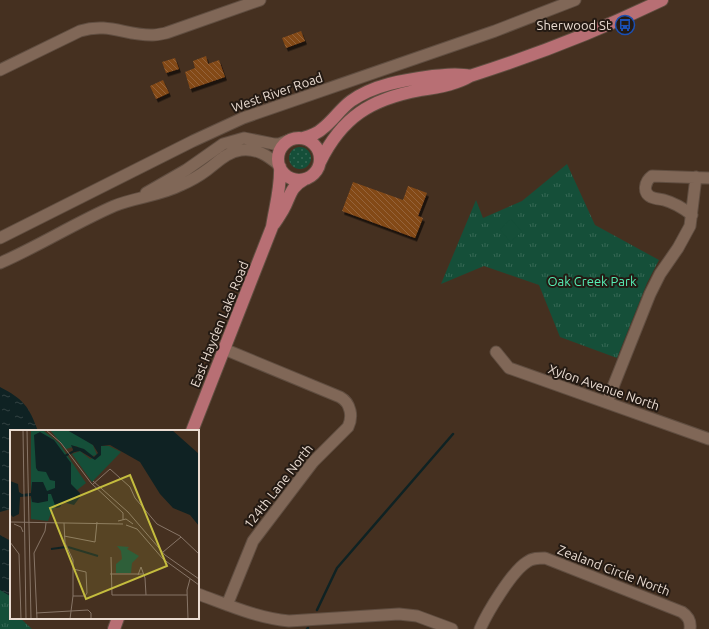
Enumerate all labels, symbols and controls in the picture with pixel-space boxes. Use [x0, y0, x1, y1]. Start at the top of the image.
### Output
bus stop icon: Sherwood St [614, 14, 636, 36]
place label: Sherwood St [537, 18, 611, 32]
street label: West River Road [230, 70, 324, 114]
street label: East Hayden Lake Road [187, 259, 251, 389]
park label: Oak Creek Park [548, 274, 637, 288]
street label: Xylon Avenue North [547, 361, 661, 413]
inset map [10, 430, 199, 619]
street label: 124th Lane North [241, 441, 315, 531]
street label: Zealand Circle North [556, 542, 672, 598]

